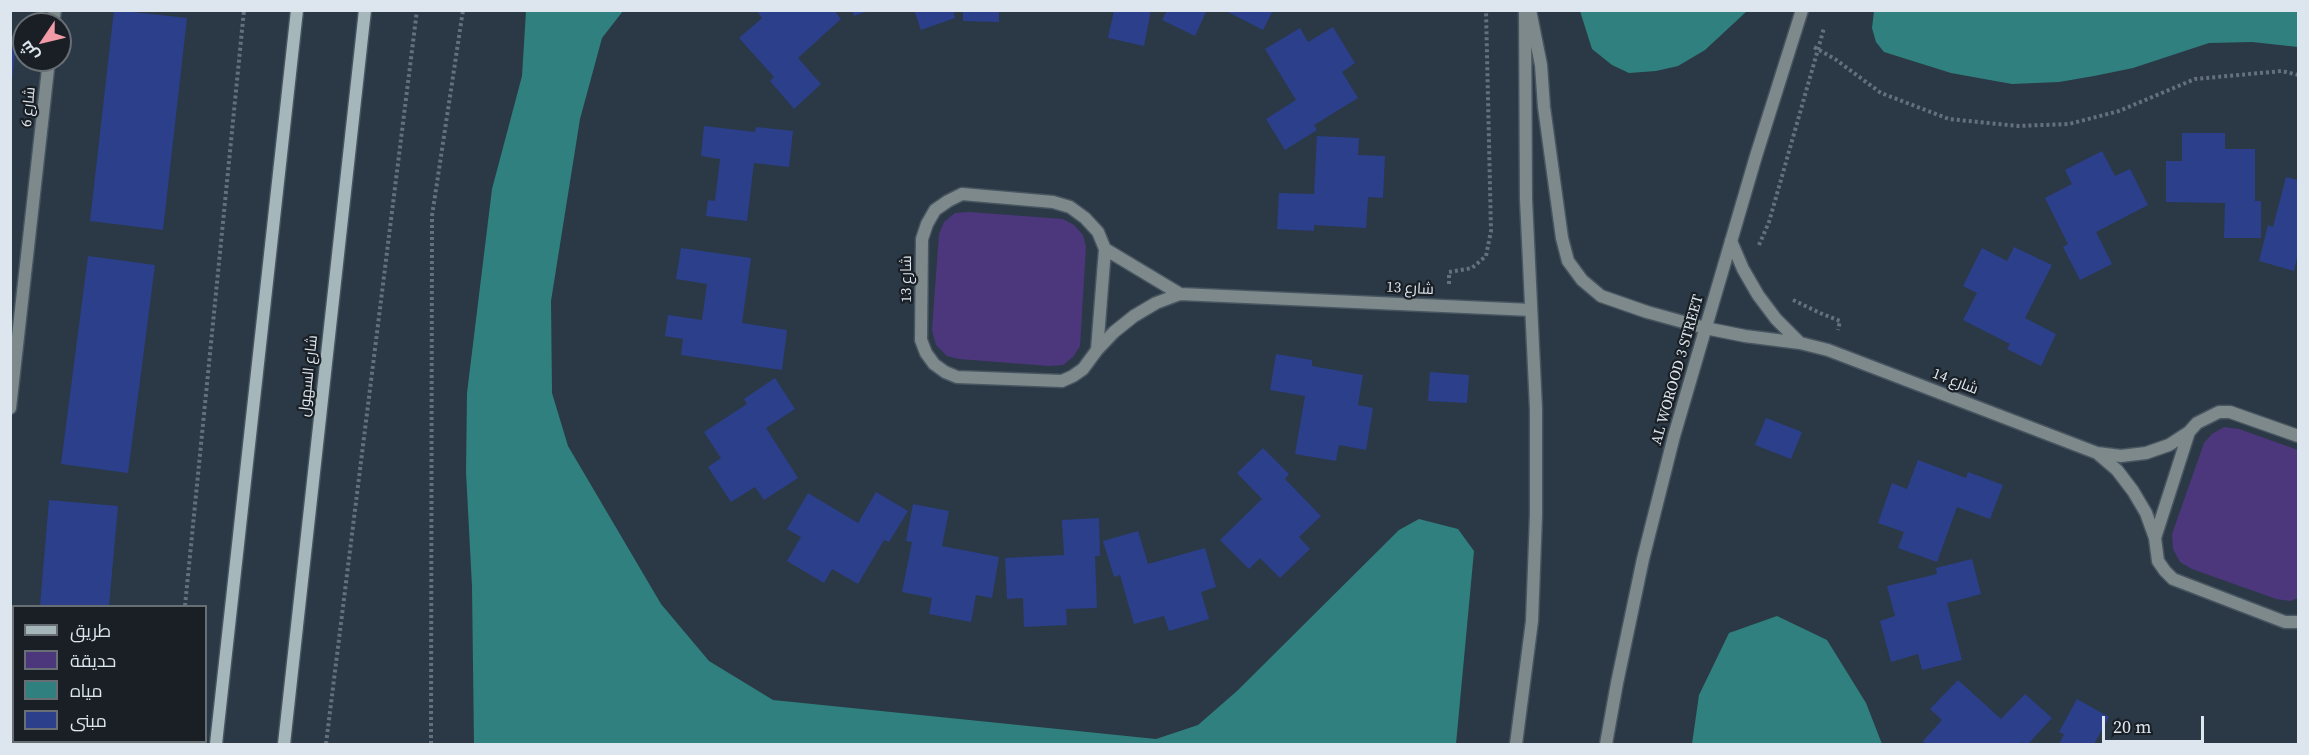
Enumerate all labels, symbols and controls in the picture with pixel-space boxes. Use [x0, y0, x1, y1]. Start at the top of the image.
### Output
north arrow [12, 12, 72, 72]
text: ش [14, 36, 44, 66]
street label: شارع 6 [18, 86, 40, 128]
street label: شارع 13 [898, 255, 916, 303]
street label: شارع 13 [1386, 279, 1434, 299]
street label: AL WOROOD 3 STREET [1648, 293, 1708, 447]
street label: شارع السهول [296, 334, 322, 418]
street label: شارع 14 [1930, 365, 1980, 399]
legend [12, 605, 207, 743]
text: طريق [70, 618, 111, 643]
text: حديقة [70, 648, 116, 673]
text: مياه [70, 678, 103, 703]
scale bar [2105, 704, 2207, 742]
text: مبنى [70, 708, 107, 733]
text: 20 m [2113, 714, 2151, 739]

